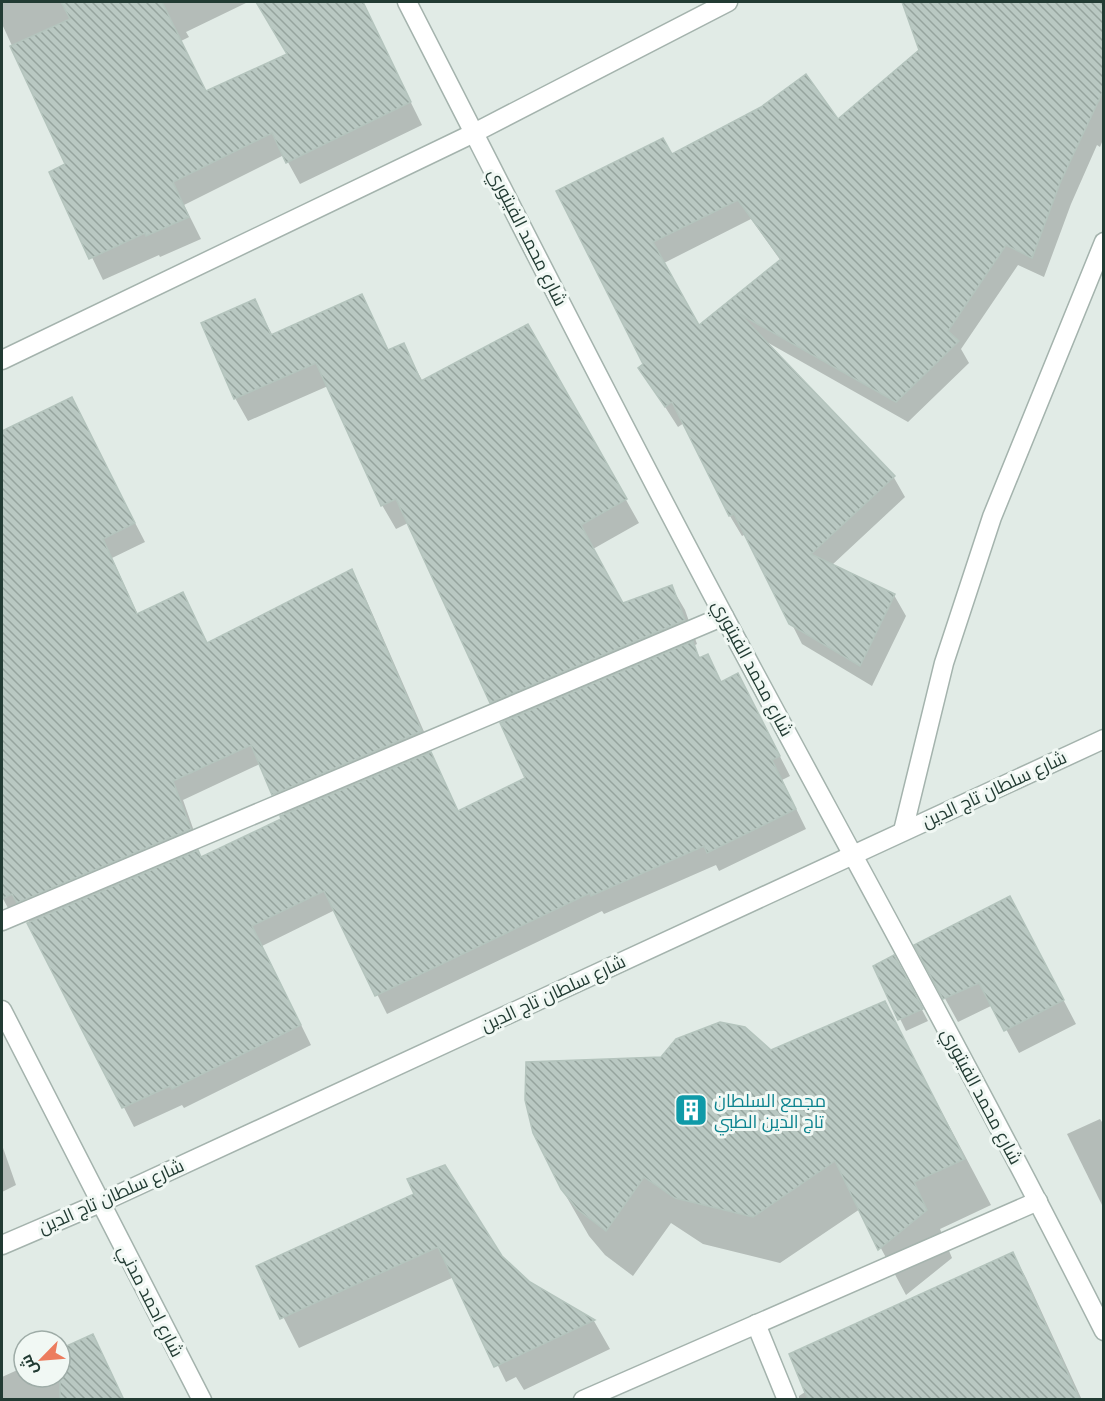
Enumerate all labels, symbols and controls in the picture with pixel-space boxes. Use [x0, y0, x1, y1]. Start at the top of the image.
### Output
street label: شارع محمد الفيتوري [481, 165, 572, 311]
street label: شارع محمد الفيتوري [705, 596, 798, 742]
street label: شارع سلطان تاج الدين [918, 746, 1071, 834]
street label: شارع سلطان تاج الدين [477, 950, 630, 1038]
street label: شارع محمد الفيتوري [934, 1024, 1027, 1170]
place label: مجمع السلطان تاج الدين الطبي [714, 1090, 826, 1136]
building icon: مجمع السلطان تاج الدين الطبي [673, 1092, 709, 1128]
street label: شارع سلطان تاج الدين [35, 1154, 188, 1239]
street label: شارع احمد مدني [110, 1242, 188, 1362]
north arrow [12, 1329, 72, 1389]
text: ش [16, 1352, 42, 1378]

